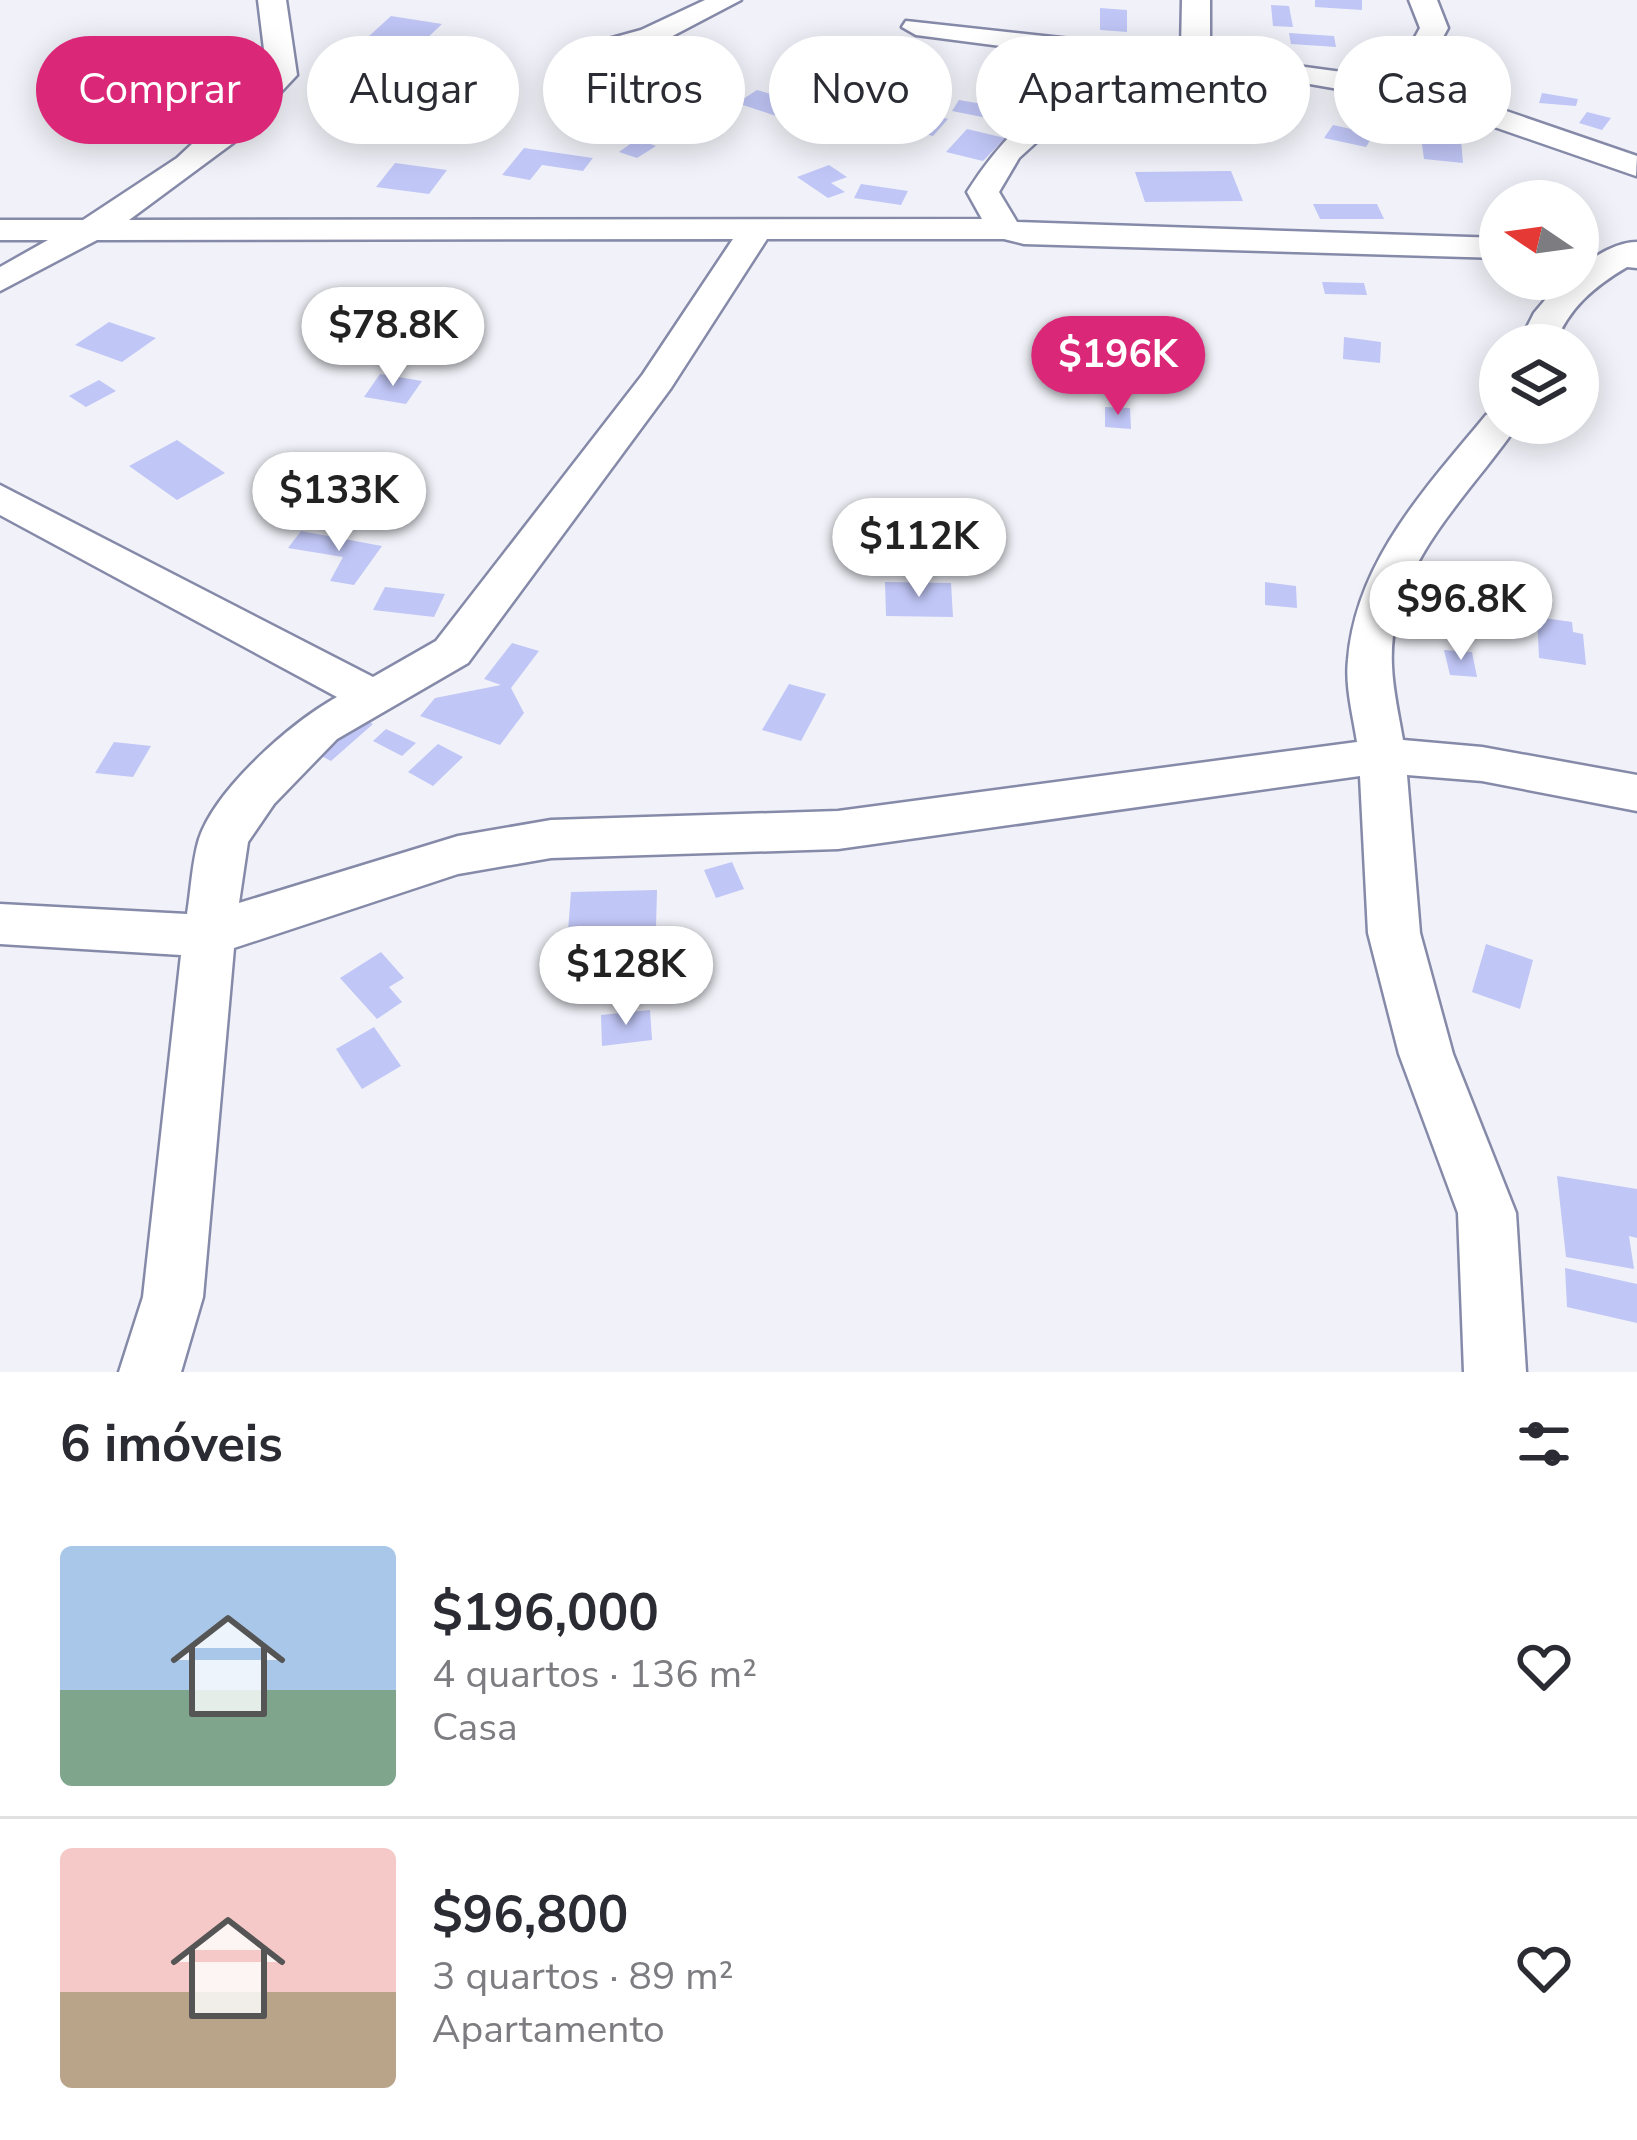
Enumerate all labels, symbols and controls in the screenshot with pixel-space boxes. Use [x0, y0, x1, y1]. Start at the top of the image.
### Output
chip: Comprar [36, 36, 283, 144]
chip: Alugar [307, 36, 519, 144]
chip: Filtros [543, 36, 745, 144]
chip: Novo [769, 36, 952, 144]
chip: Apartamento [976, 36, 1310, 144]
chip: Casa [1334, 36, 1511, 144]
north arrow [1479, 180, 1599, 300]
map controls [1479, 180, 1599, 444]
pin: $78.8K [295, 287, 491, 389]
text: $78.8K [328, 299, 458, 352]
pin: $196K [1034, 316, 1202, 418]
button: layers [1479, 324, 1599, 444]
text: $196K [1058, 328, 1178, 381]
pin: $133K [255, 452, 423, 554]
text: $133K [279, 464, 399, 517]
pin: $112K [835, 498, 1003, 600]
text: $112K [859, 510, 979, 563]
pin: $96.8K [1363, 561, 1559, 663]
text: $96.8K [1396, 573, 1526, 626]
pin: $128K [542, 926, 710, 1028]
text: $128K [566, 938, 686, 991]
text: 6 imóveis [60, 1409, 283, 1479]
icon: filters [1511, 1411, 1577, 1477]
text: $196,000 [432, 1578, 659, 1648]
icon: home [156, 1594, 300, 1738]
icon: heart [1511, 1633, 1577, 1699]
text: 4 quartos · 136 m² [432, 1648, 757, 1701]
text: Casa [432, 1701, 518, 1754]
text: $96,800 [432, 1880, 628, 1950]
icon: home [156, 1896, 300, 2040]
icon: heart [1511, 1935, 1577, 2001]
text: 3 quartos · 89 m² [432, 1950, 734, 2003]
text: Apartamento [432, 2003, 665, 2056]

